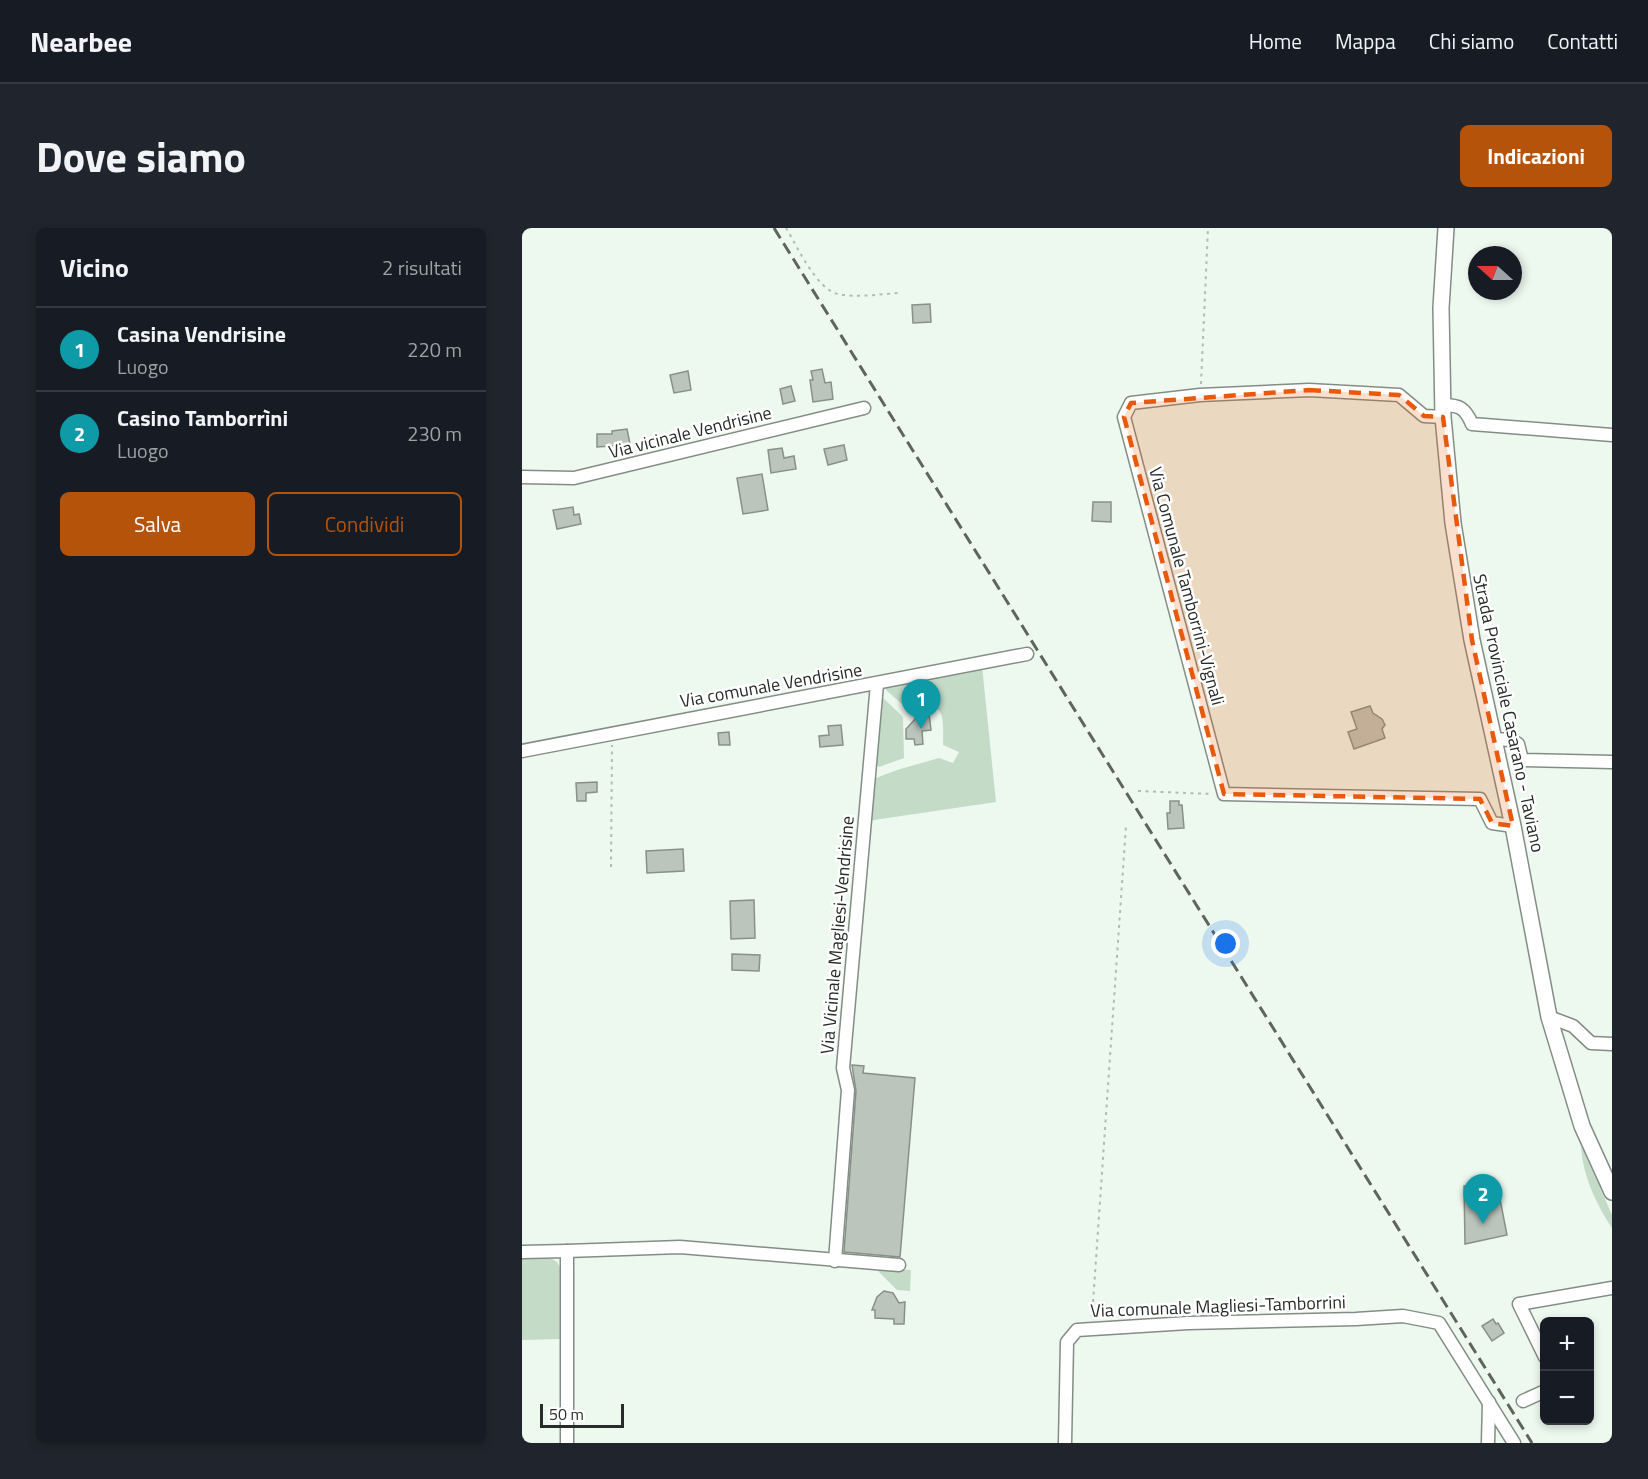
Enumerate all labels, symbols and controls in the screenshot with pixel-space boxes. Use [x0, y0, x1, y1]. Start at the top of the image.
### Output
text: Nearbee [30, 20, 132, 63]
text: Home [1249, 25, 1302, 57]
text: Mappa [1335, 25, 1396, 57]
text: Chi siamo [1429, 25, 1514, 57]
text: Contatti [1547, 25, 1618, 57]
text: Dove siamo [36, 124, 246, 188]
button: Indicazioni [1460, 125, 1612, 187]
north arrow [1468, 246, 1522, 300]
text: Vicino [60, 248, 129, 287]
text: 2 risultati [382, 252, 462, 283]
text: Casina Vendrisine [117, 317, 286, 351]
text: 1 [74, 334, 85, 365]
text: 220 m [407, 334, 462, 365]
text: Luogo [117, 351, 169, 382]
street label: Via vicinale Vendrisine [606, 399, 774, 465]
text: Casino Tamborrìni [117, 401, 288, 435]
text: 2 [74, 418, 85, 449]
text: 230 m [407, 418, 462, 449]
text: Luogo [117, 435, 169, 466]
street label: Via Comunale Tamborrini-Vignali [1142, 464, 1232, 708]
button: Salva [60, 492, 255, 556]
button: Condividi [267, 492, 462, 556]
street label: Strada Provinciale Casarano - Taviano [1466, 571, 1552, 855]
street label: Via comunale Vendrisine [678, 656, 864, 714]
pin: 1 [902, 680, 940, 729]
street label: Via Vicinale Magliesi-Vendrisine [813, 815, 861, 1055]
your location [1211, 929, 1240, 958]
pin: 2 [1464, 1174, 1502, 1224]
street label: Via comunale Magliesi-Tamborrini [1090, 1288, 1346, 1324]
map controls [1540, 1317, 1594, 1425]
button: + [1540, 1317, 1594, 1371]
button: − [1540, 1371, 1594, 1425]
scale bar [540, 1401, 624, 1428]
text: 50 m [549, 1402, 584, 1426]

